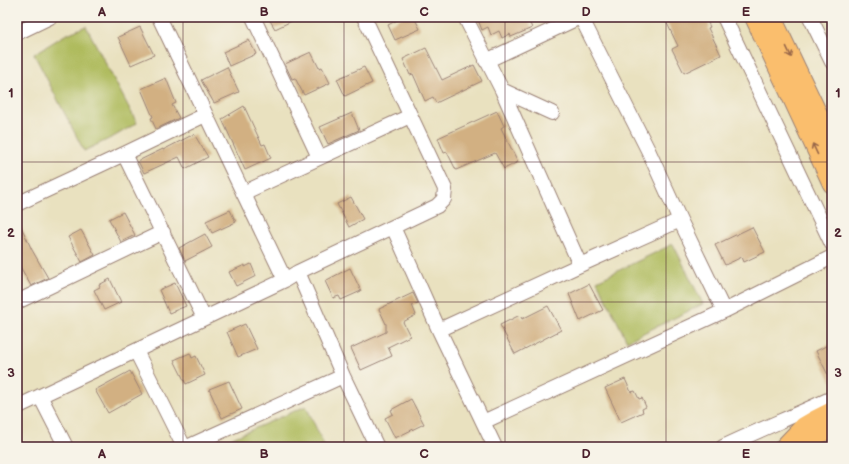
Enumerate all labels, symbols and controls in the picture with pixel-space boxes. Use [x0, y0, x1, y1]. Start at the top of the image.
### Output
text: A [97, 4, 106, 20]
text: B [259, 4, 269, 20]
text: C [419, 4, 429, 20]
text: D [581, 4, 591, 20]
text: E [742, 4, 751, 20]
one-way arrow [786, 46, 793, 58]
text: 1 [8, 85, 14, 101]
text: 1 [835, 85, 841, 101]
one-way arrow [811, 143, 818, 155]
text: 2 [7, 225, 15, 241]
text: 2 [834, 225, 842, 241]
text: 3 [7, 365, 15, 381]
text: 3 [834, 365, 842, 381]
text: A [97, 446, 106, 462]
text: B [259, 446, 269, 462]
text: C [419, 446, 429, 462]
text: D [581, 446, 591, 462]
text: E [742, 446, 751, 462]

